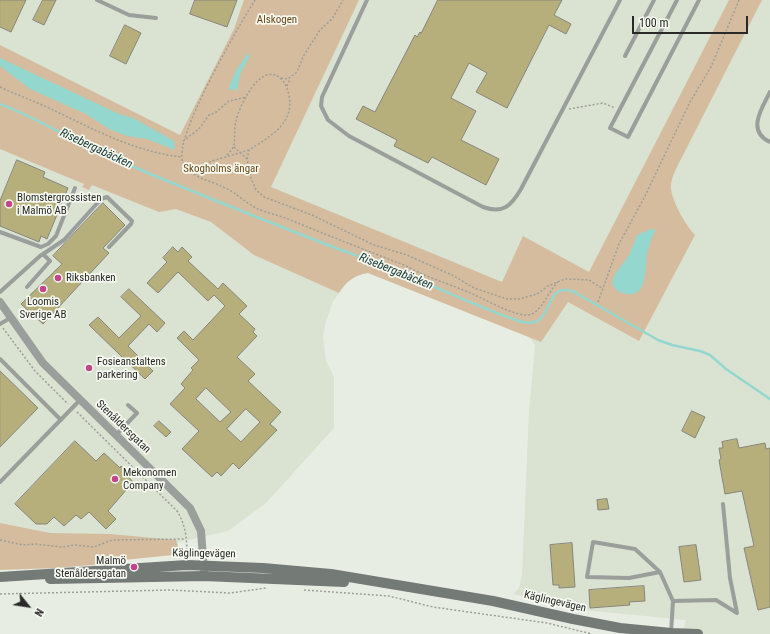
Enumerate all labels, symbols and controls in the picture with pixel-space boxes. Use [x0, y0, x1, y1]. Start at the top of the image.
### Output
scale bar [634, 8, 750, 34]
park label: Alskogen [257, 13, 297, 27]
text: 100 m [639, 16, 669, 30]
water label: Risebergabäcken [57, 126, 135, 172]
park label: Skogholms ängar [183, 162, 259, 176]
place label: Blomstergrossisten i Malmö AB [17, 191, 102, 217]
marker: Blomstergrossisten i Malmö AB [4, 199, 14, 209]
water label: Risebergabäcken [357, 251, 435, 293]
place label: Riksbanken [66, 271, 116, 285]
marker: Riksbanken [53, 273, 63, 283]
marker: Loomis Sverige AB [38, 284, 48, 294]
place label: Loomis Sverige AB [20, 295, 66, 321]
place label: Fosieanstaltens parkering [97, 355, 166, 381]
marker: Fosieanstaltens parkering [84, 363, 94, 373]
street label: Stenåldersgatan [93, 398, 153, 456]
place label: Mekonomen Company [123, 466, 177, 492]
marker: Mekonomen Company [110, 474, 120, 484]
street label: Käglingevägen [172, 547, 236, 561]
place label: Malmö Stenåldersgatan [55, 554, 126, 580]
marker: Malmö Stenåldersgatan [129, 562, 139, 572]
north arrow [8, 586, 48, 626]
street label: Käglingevägen [523, 588, 587, 616]
text: N [32, 606, 46, 618]

